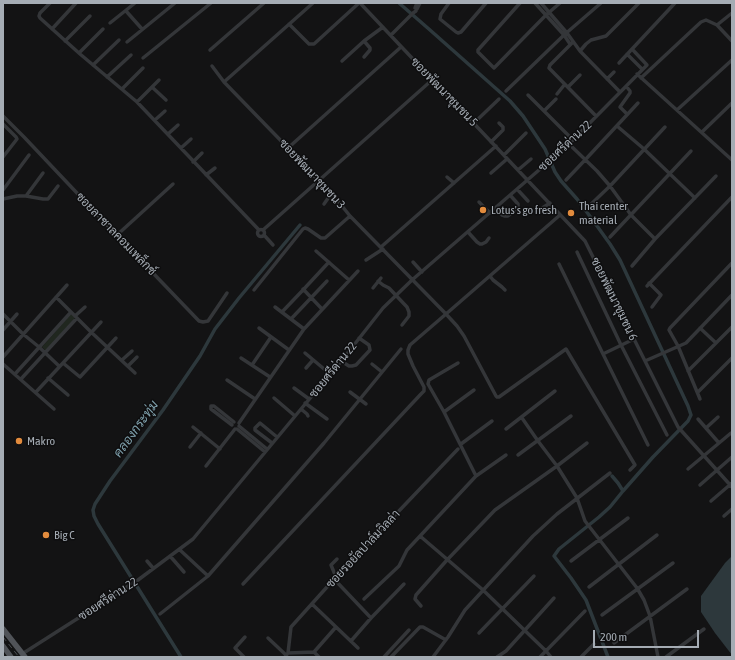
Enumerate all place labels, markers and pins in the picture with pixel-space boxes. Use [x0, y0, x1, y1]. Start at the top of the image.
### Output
place label: Thai center material [579, 199, 628, 227]
place label: Lotus's go fresh [491, 203, 557, 217]
marker: Lotus's go fresh [478, 205, 488, 215]
marker: Thai center material [566, 208, 576, 218]
place label: Makro [27, 434, 55, 448]
marker: Makro [14, 436, 24, 446]
place label: Big C [54, 528, 75, 542]
marker: Big C [41, 530, 51, 540]

